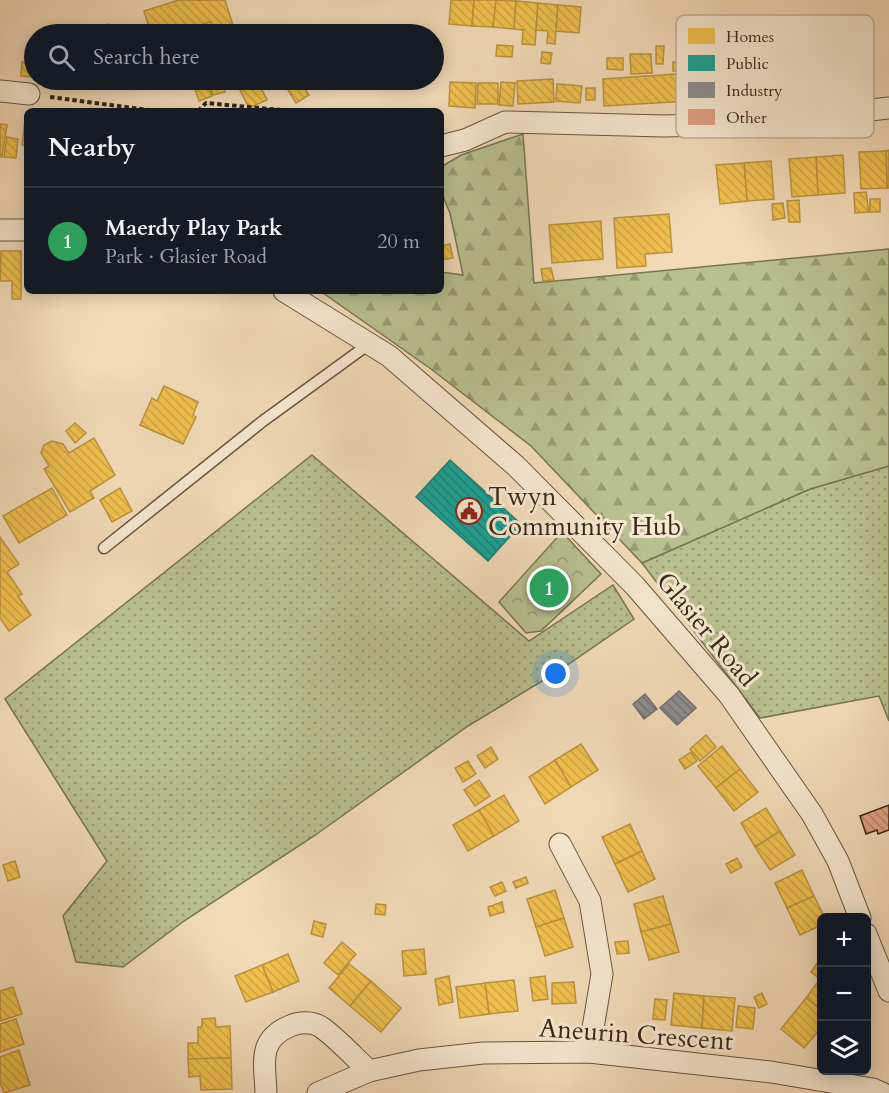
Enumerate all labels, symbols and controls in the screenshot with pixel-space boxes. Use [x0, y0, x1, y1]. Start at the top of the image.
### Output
legend [676, 15, 874, 138]
search box [24, 24, 444, 90]
text: Homes [726, 26, 774, 48]
icon: search [45, 41, 78, 74]
text: Search here [93, 42, 200, 72]
text: Public [726, 53, 769, 75]
text: Industry [726, 80, 783, 102]
text: Other [726, 107, 767, 129]
text: Nearby [48, 130, 136, 165]
text: Maerdy Play Park [105, 213, 283, 243]
text: 1 [62, 228, 73, 255]
text: 20 m [377, 228, 420, 255]
text: Park · Glasier Road [105, 243, 267, 270]
place label: Twyn Community Hub [488, 479, 681, 544]
public building icon: Twyn Community Hub [454, 496, 484, 526]
street label: Glasier Road [648, 565, 765, 694]
pin: 1 [530, 566, 568, 610]
your location [541, 659, 570, 688]
map controls [817, 913, 871, 1075]
button: + [817, 913, 871, 967]
button: − [817, 967, 871, 1021]
street label: Aneurin Crescent [538, 1010, 734, 1059]
button: layers [817, 1021, 871, 1075]

